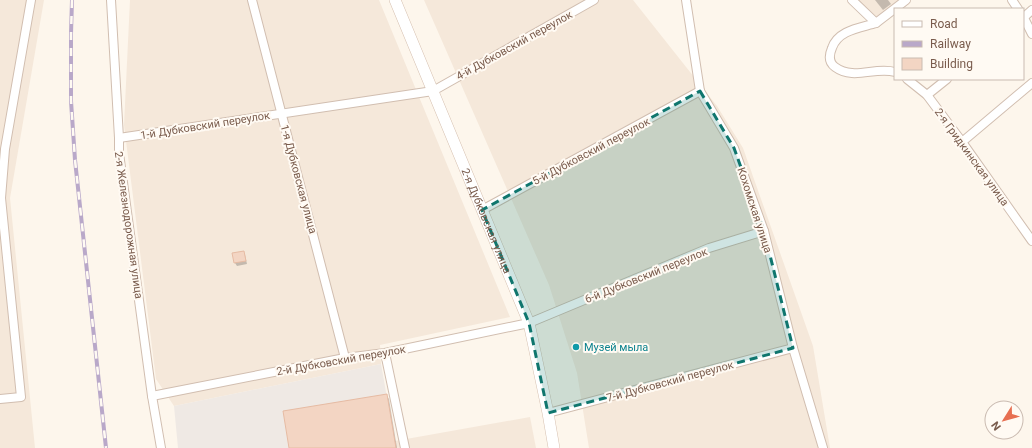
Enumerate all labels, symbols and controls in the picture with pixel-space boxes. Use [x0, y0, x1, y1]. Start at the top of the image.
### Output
street label: 4-й Дубковский переулок [454, 8, 575, 83]
legend [894, 8, 1024, 80]
text: Road [930, 17, 958, 31]
text: Railway [930, 37, 971, 51]
text: Building [930, 57, 973, 71]
street label: 2-я Гридкинская улица [932, 106, 1011, 209]
street label: 1-й Дубковский переулок [139, 109, 271, 142]
street label: 5-й Дубковский переулок [530, 115, 652, 188]
street label: 1-я Дубковская улица [278, 123, 319, 235]
street label: 2-я Железнодорожная улица [112, 151, 145, 300]
street label: 2-я Дубковская улица [459, 166, 514, 275]
street label: Кохомская улица [735, 166, 775, 255]
street label: 6-й Дубковский переулок [583, 245, 709, 306]
place label: Музей мыла [584, 341, 648, 354]
marker: Музей мыла [571, 342, 581, 352]
street label: 2-й Дубковский переулок [275, 343, 407, 378]
street label: 7-й Дубковский переулок [605, 358, 735, 405]
north arrow [984, 400, 1024, 440]
text: N [989, 419, 1004, 433]

